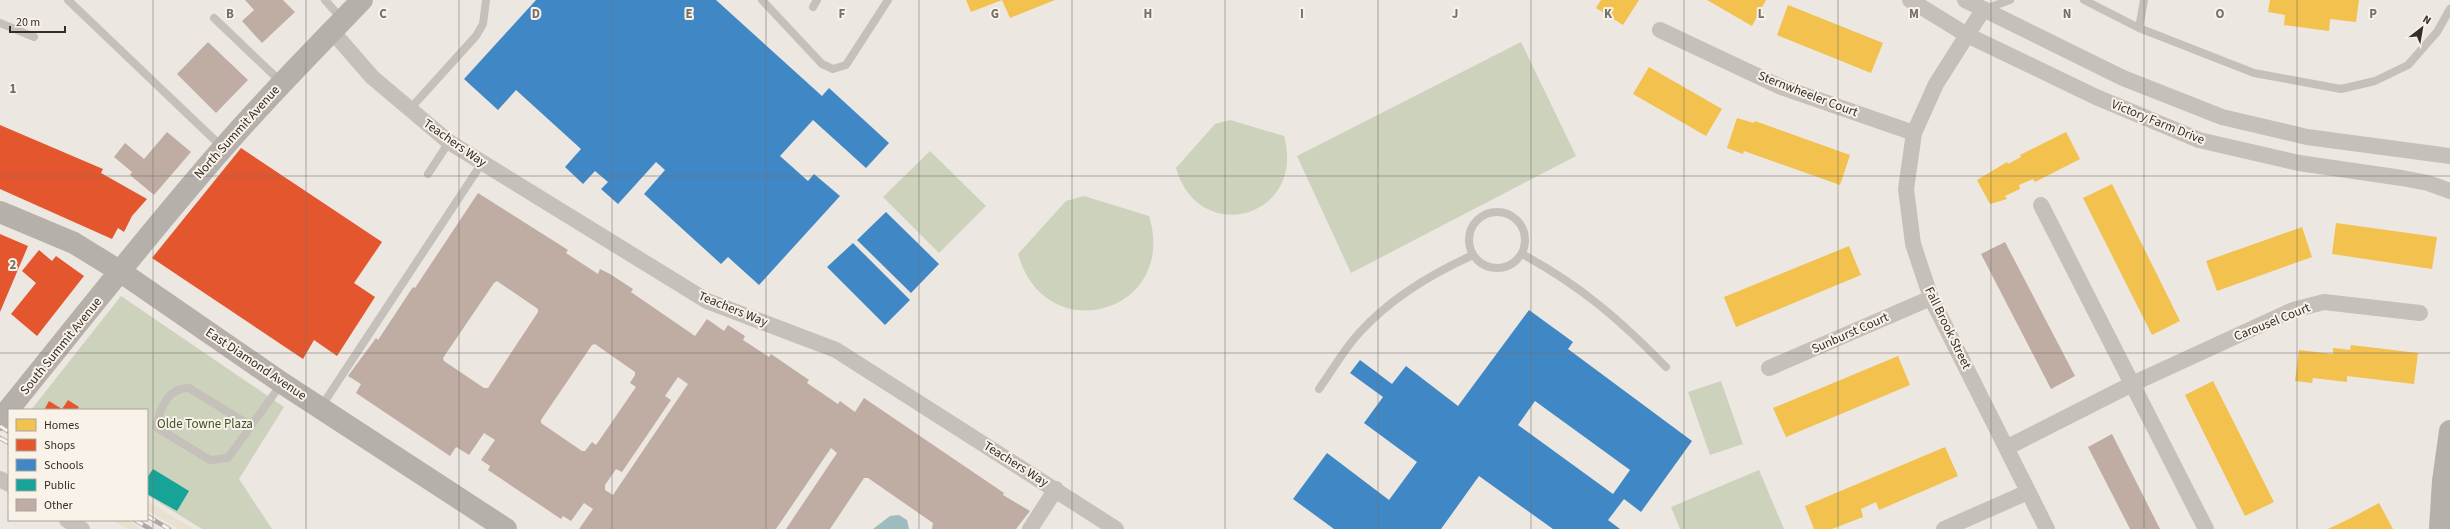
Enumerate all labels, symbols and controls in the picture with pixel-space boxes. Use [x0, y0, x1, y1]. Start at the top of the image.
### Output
text: B [226, 5, 234, 23]
text: C [379, 5, 387, 23]
text: D [532, 5, 540, 23]
text: E [685, 5, 693, 23]
text: F [839, 5, 846, 23]
text: G [991, 5, 999, 23]
text: H [1144, 5, 1152, 23]
text: I [1300, 5, 1304, 23]
text: J [1452, 5, 1458, 23]
text: K [1604, 5, 1613, 23]
text: L [1758, 5, 1765, 23]
text: M [1909, 5, 1919, 23]
text: N [2063, 5, 2071, 23]
text: O [2216, 5, 2225, 23]
text: P [2369, 5, 2377, 23]
scale bar [10, 8, 65, 34]
north arrow [2402, 8, 2442, 48]
text: N [2420, 12, 2434, 28]
text: 20 m [16, 14, 40, 31]
street label: Sternwheeler Court [1755, 67, 1861, 122]
text: 1 [10, 80, 17, 98]
street label: North Summit Avenue [190, 81, 284, 183]
street label: Victory Farm Drive [2109, 95, 2207, 149]
street label: Teachers Way [420, 115, 490, 171]
text: 2 [10, 256, 17, 274]
street label: Fall Brook Street [1920, 284, 1976, 373]
street label: Teachers Way [696, 287, 770, 331]
street label: South Summit Avenue [16, 293, 106, 399]
street label: Carousel Court [2231, 298, 2313, 345]
street label: Sunburst Court [1809, 308, 1892, 358]
street label: East Diamond Avenue [202, 324, 310, 404]
legend [8, 409, 148, 521]
park label: Olde Towne Plaza [157, 415, 253, 433]
text: Homes [44, 417, 79, 434]
text: Shops [44, 437, 75, 454]
street label: Teachers Way [980, 437, 1052, 491]
text: Schools [44, 457, 84, 474]
text: Public [44, 477, 76, 494]
text: Other [44, 497, 74, 514]

